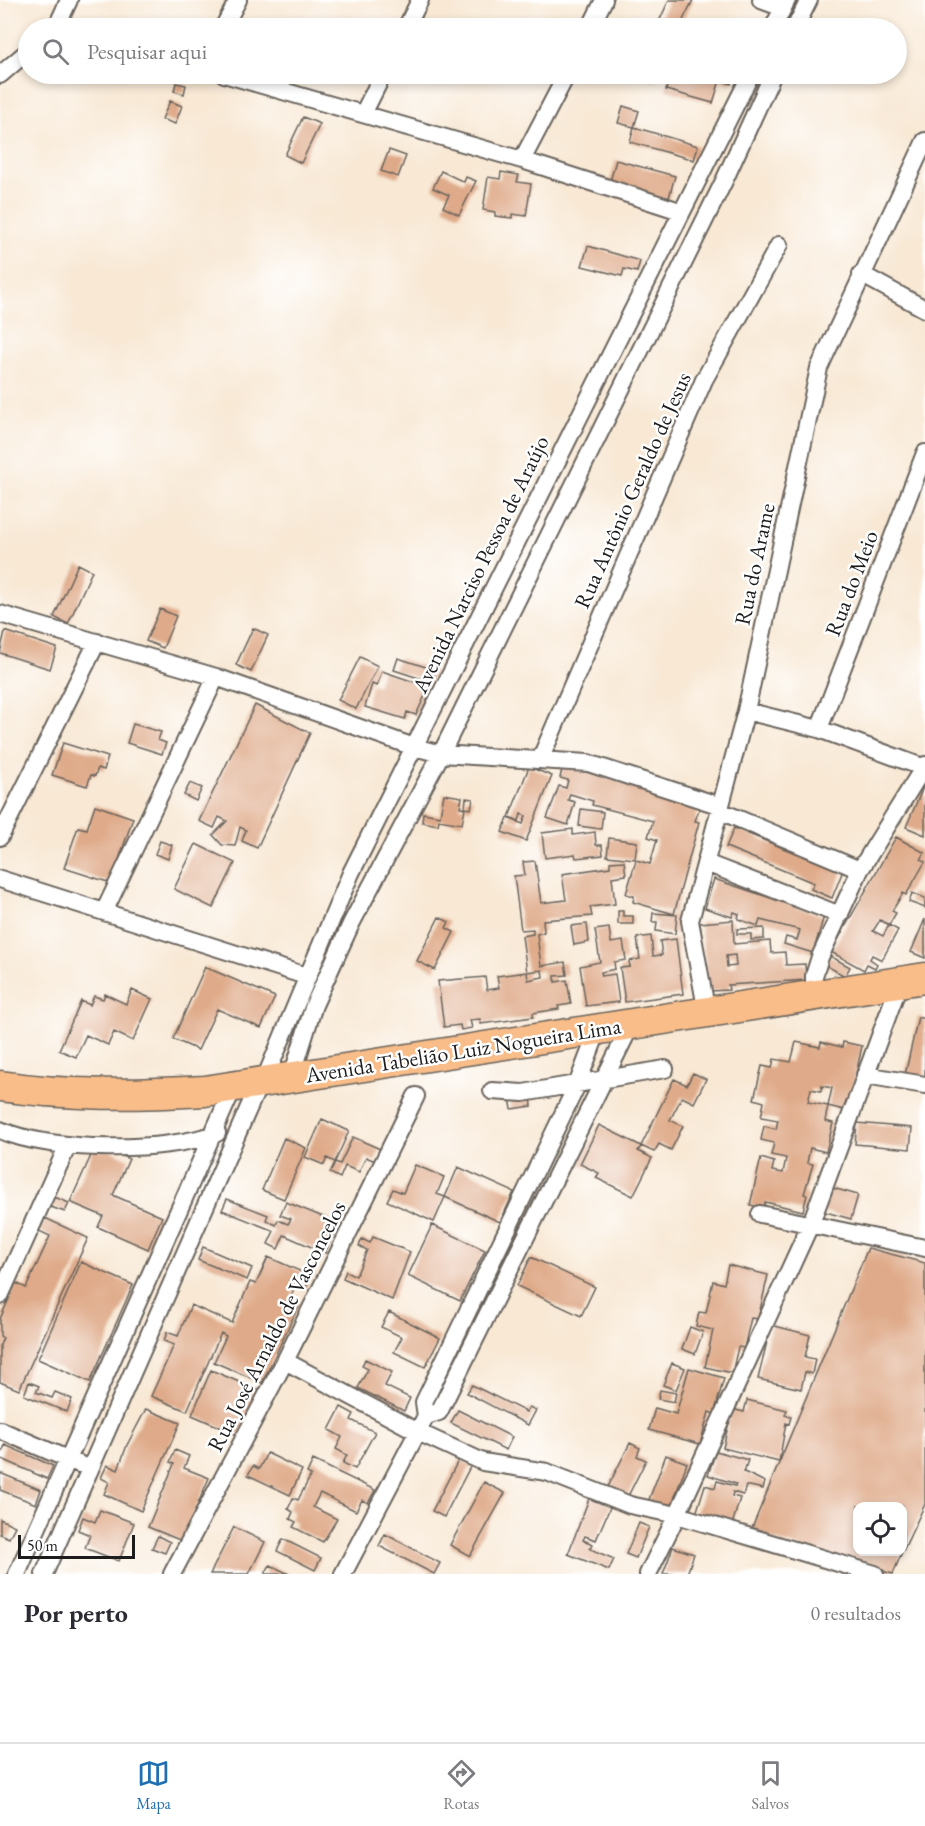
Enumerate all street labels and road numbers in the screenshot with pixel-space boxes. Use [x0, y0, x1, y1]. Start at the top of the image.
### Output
street label: Rua Antônio Geraldo de Jesus [567, 367, 698, 613]
street label: Avenida Narciso Pessoa de Araújo [405, 430, 556, 699]
street label: Rua do Arame [727, 500, 782, 628]
street label: Rua do Meio [818, 526, 885, 640]
street label: Avenida Tabelião Luiz Nogueira Lima [302, 1011, 623, 1090]
street label: Rua José Arnaldo de Vasconcelos [201, 1196, 352, 1456]

